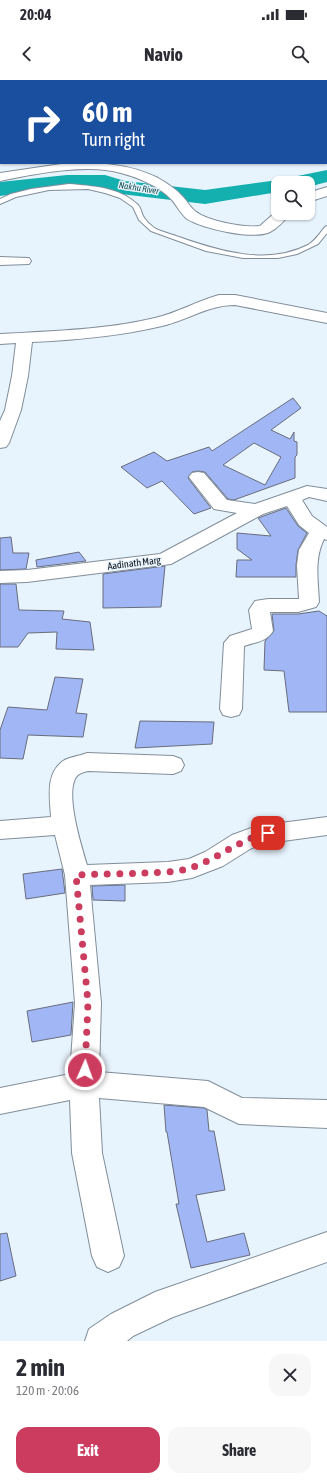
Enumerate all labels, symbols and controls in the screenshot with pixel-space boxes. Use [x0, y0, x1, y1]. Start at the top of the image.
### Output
text: 20:04 [20, 6, 51, 23]
icon: back [16, 43, 38, 65]
icon: search [289, 43, 311, 65]
text: Navio [144, 44, 183, 65]
icon: right [16, 96, 68, 148]
text: 60 m [82, 96, 132, 128]
text: Turn right [82, 129, 145, 150]
map controls [271, 176, 315, 220]
button: search [271, 176, 315, 220]
water label: Nakhu River [118, 180, 160, 196]
street label: Aadinath Marg [107, 554, 162, 572]
pin [251, 816, 285, 850]
icon: arrive [257, 822, 279, 844]
position arrow [64, 1049, 106, 1091]
text: 2 min [16, 1354, 65, 1381]
button: close [269, 1354, 311, 1396]
text: 120 m · 20:06 [16, 1383, 79, 1398]
button: Exit [16, 1427, 160, 1473]
button: Share [168, 1427, 311, 1473]

